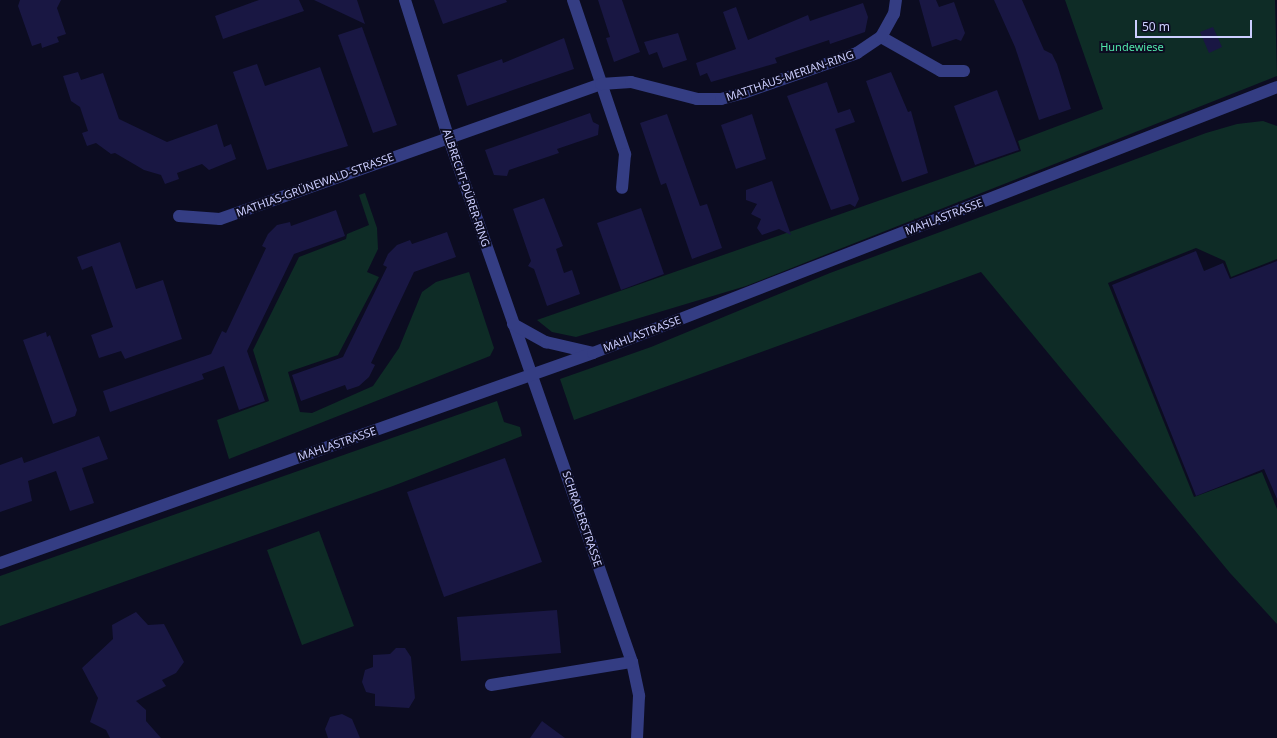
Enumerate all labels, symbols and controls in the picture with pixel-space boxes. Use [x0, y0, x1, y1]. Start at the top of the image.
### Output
scale bar [1137, 12, 1254, 38]
text: 50 m [1142, 18, 1170, 35]
park label: Hundewiese [1100, 40, 1164, 54]
street label: MATTHÄUS-MERIAN-RING [724, 48, 856, 104]
street label: ALBRECHT-DÜRER-RING [440, 127, 492, 249]
street label: MATHIAS-GRÜNEWALD-STRASSE [234, 150, 396, 220]
street label: MAHLASTRASSE [903, 196, 985, 238]
street label: MAHLASTRASSE [601, 313, 683, 355]
street label: MAHLASTRASSE [296, 424, 378, 464]
street label: SCHRADERSTRASSE [559, 469, 605, 569]

